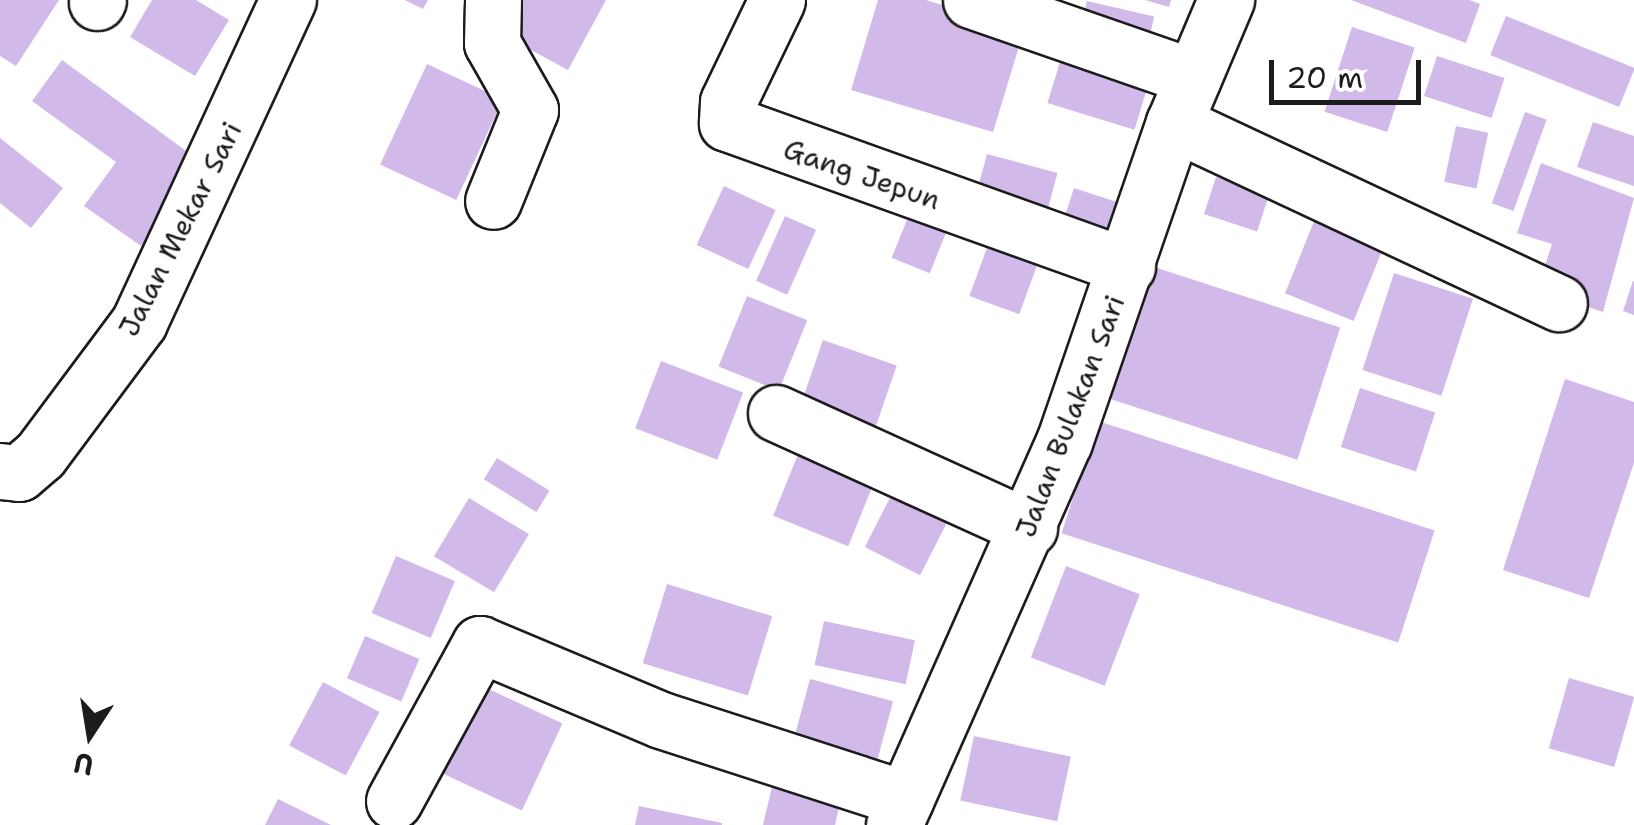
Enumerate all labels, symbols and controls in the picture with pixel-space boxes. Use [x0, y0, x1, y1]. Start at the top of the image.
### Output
scale bar [1274, 40, 1426, 102]
text: 20 m [1286, 57, 1363, 98]
street label: Jalan Mekar Sari [111, 116, 249, 342]
street label: Gang Jepun [779, 132, 945, 216]
street label: Jalan Bulakan Sari [1008, 290, 1132, 542]
north arrow [40, 685, 140, 785]
text: U [70, 744, 97, 785]

